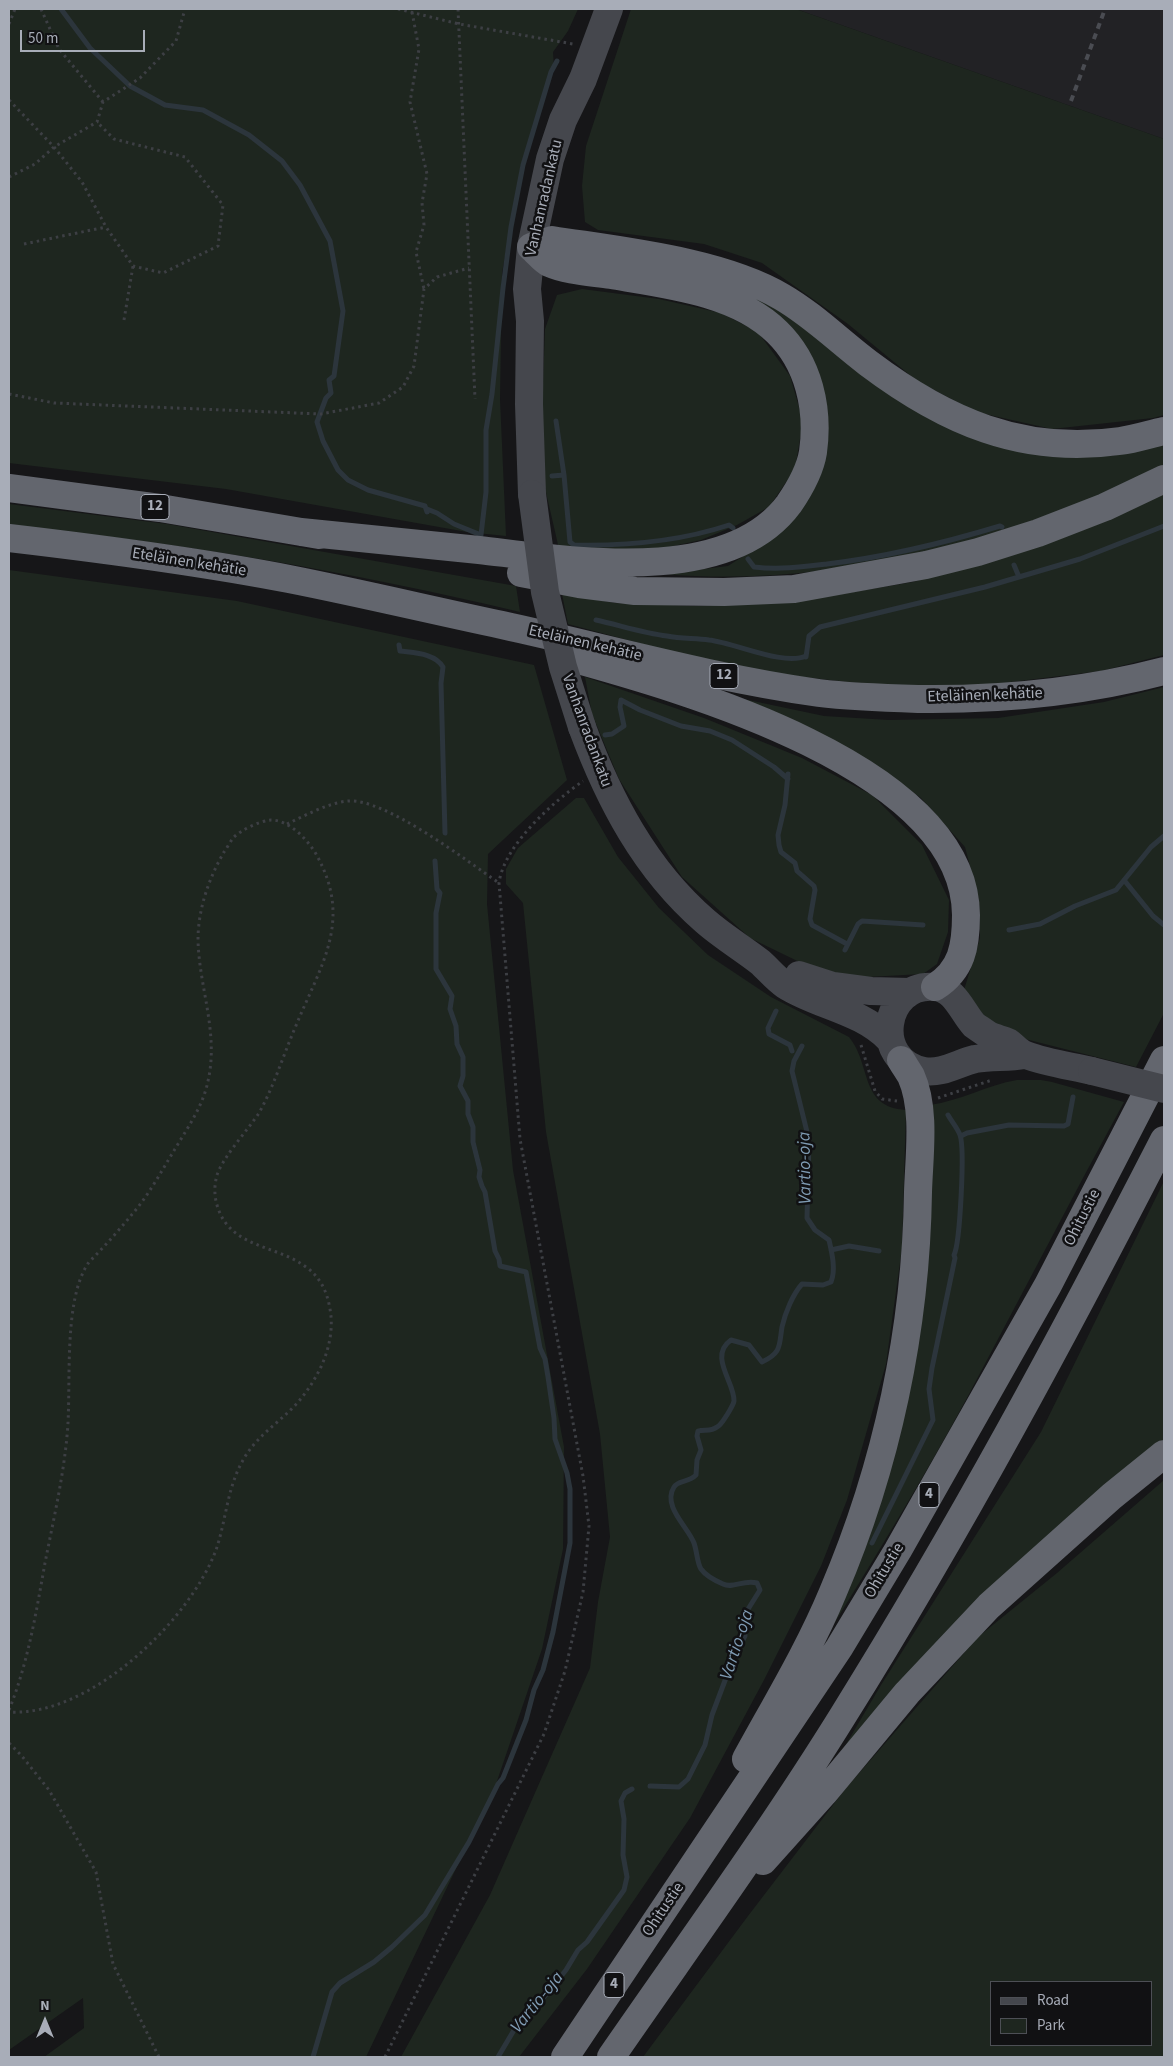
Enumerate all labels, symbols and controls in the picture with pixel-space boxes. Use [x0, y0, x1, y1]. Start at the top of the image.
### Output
scale bar [22, 20, 148, 52]
text: 50 m [28, 28, 58, 49]
street label: Vanhanradankatu [522, 138, 568, 258]
road number: 12 [141, 494, 169, 520]
street label: Eteläinen kehätie [131, 545, 247, 581]
street label: Eteläinen kehätie [527, 622, 643, 666]
road number: 12 [710, 664, 738, 688]
street label: Vanhanradankatu [557, 672, 615, 790]
street label: Eteläinen kehätie [927, 684, 1043, 708]
water label: Vartio-oja [795, 1132, 817, 1204]
street label: Ohitustie [1061, 1186, 1105, 1250]
road number: 4 [919, 1482, 939, 1508]
street label: Ohitustie [861, 1540, 909, 1602]
water label: Vartio-oja [717, 1607, 759, 1683]
street label: Ohitustie [639, 1879, 689, 1941]
water label: Vartio-oja [507, 1968, 569, 2038]
road number: 4 [604, 1972, 624, 1998]
legend [990, 1981, 1153, 2046]
text: Road [1037, 1990, 1069, 2011]
north arrow [20, 1996, 70, 2046]
text: N [40, 1996, 50, 2016]
text: Park [1037, 2015, 1065, 2036]

